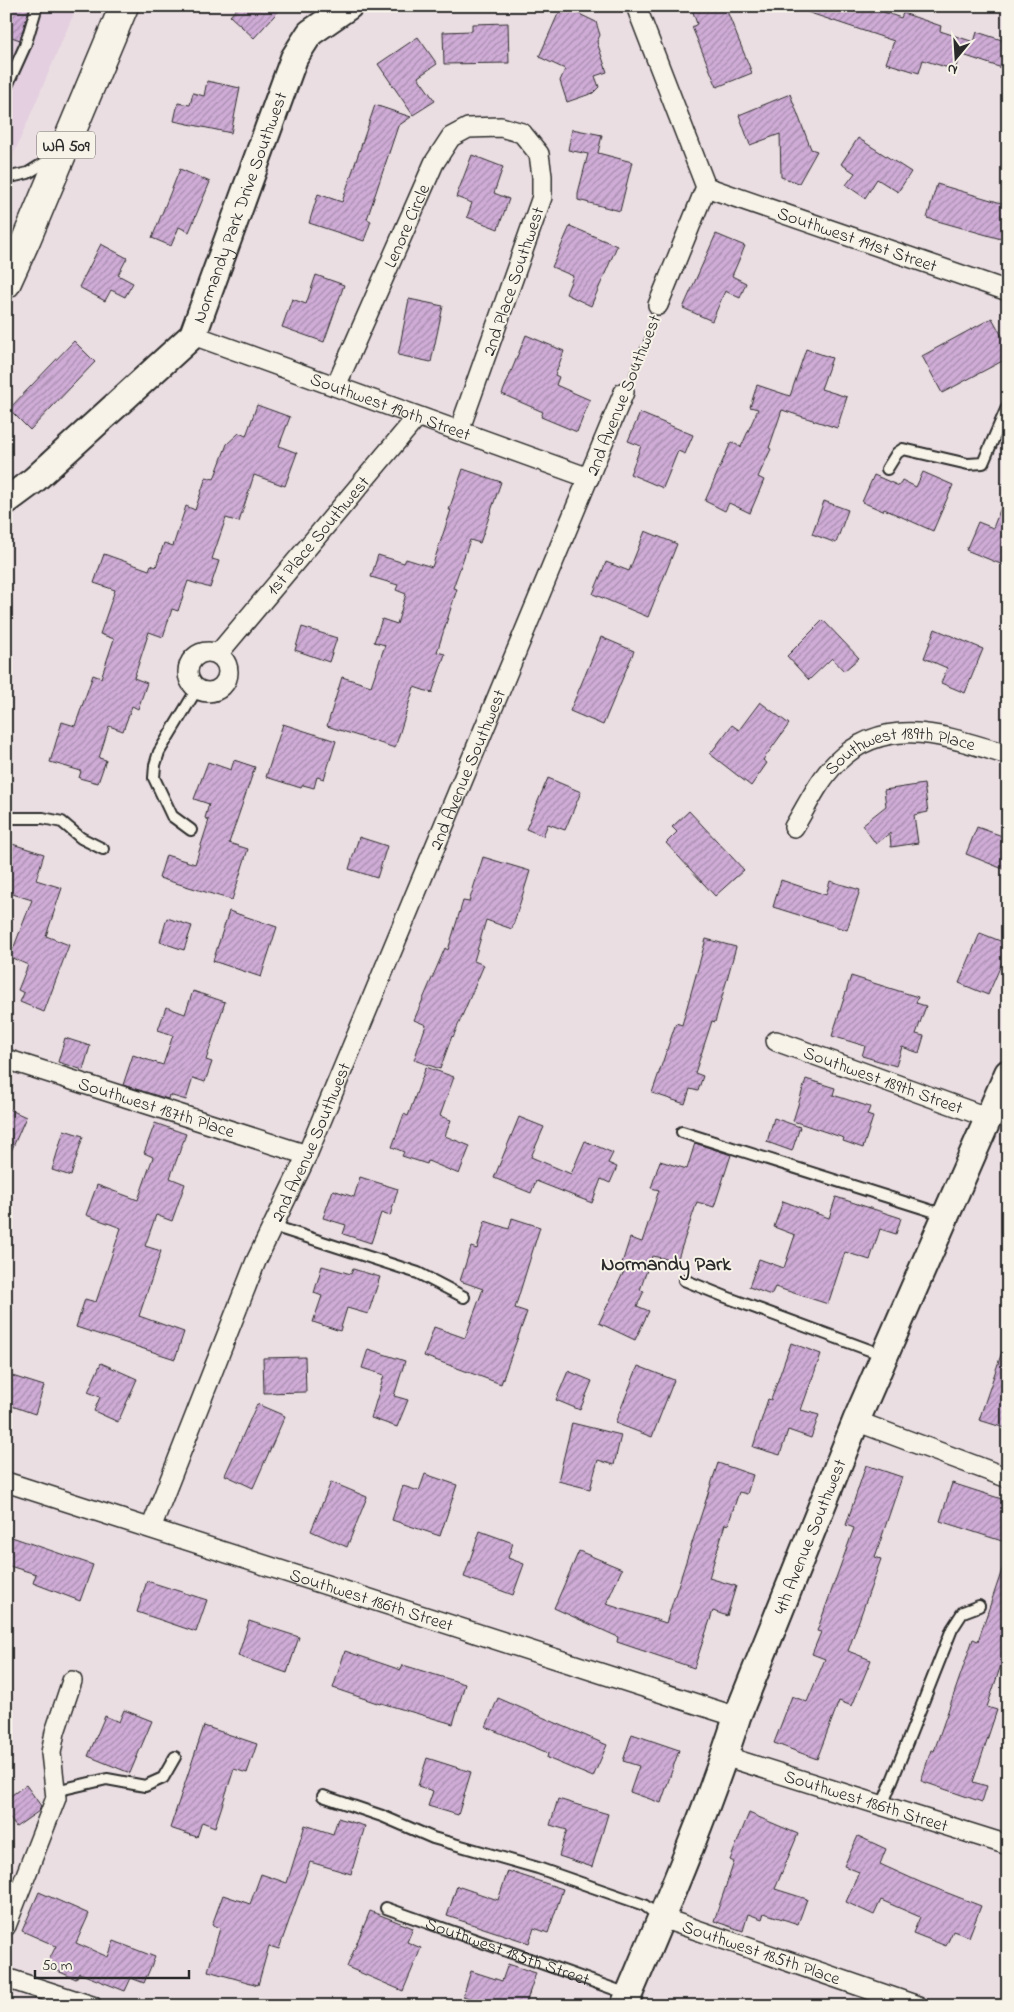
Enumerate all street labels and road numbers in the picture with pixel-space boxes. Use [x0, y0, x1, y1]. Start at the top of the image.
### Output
street label: Normandy Park Drive Southwest [187, 89, 295, 327]
road number: WA 509 [37, 132, 95, 158]
street label: Lenore Circle [378, 180, 438, 273]
street label: Southwest 191st Street [773, 201, 940, 281]
street label: 2nd Place Southwest [477, 204, 553, 360]
street label: 2nd Avenue Southwest [581, 311, 669, 480]
street label: Southwest 190th Street [306, 367, 474, 449]
street label: 1st Place Southwest [261, 471, 377, 602]
street label: 2nd Avenue Southwest [424, 686, 514, 855]
street label: Southwest 189th Place [820, 722, 979, 782]
street label: Southwest 189th Street [799, 1041, 966, 1122]
street label: 2nd Avenue Southwest [266, 1059, 359, 1227]
street label: Southwest 187th Place [74, 1072, 238, 1146]
street label: 4th Avenue Southwest [768, 1455, 854, 1619]
street label: Southwest 186th Street [286, 1563, 456, 1640]
street label: Southwest 186th Street [780, 1765, 951, 1840]
street label: Southwest 185th Street [421, 1912, 593, 1994]
street label: Southwest 185th Place [678, 1915, 844, 1994]

